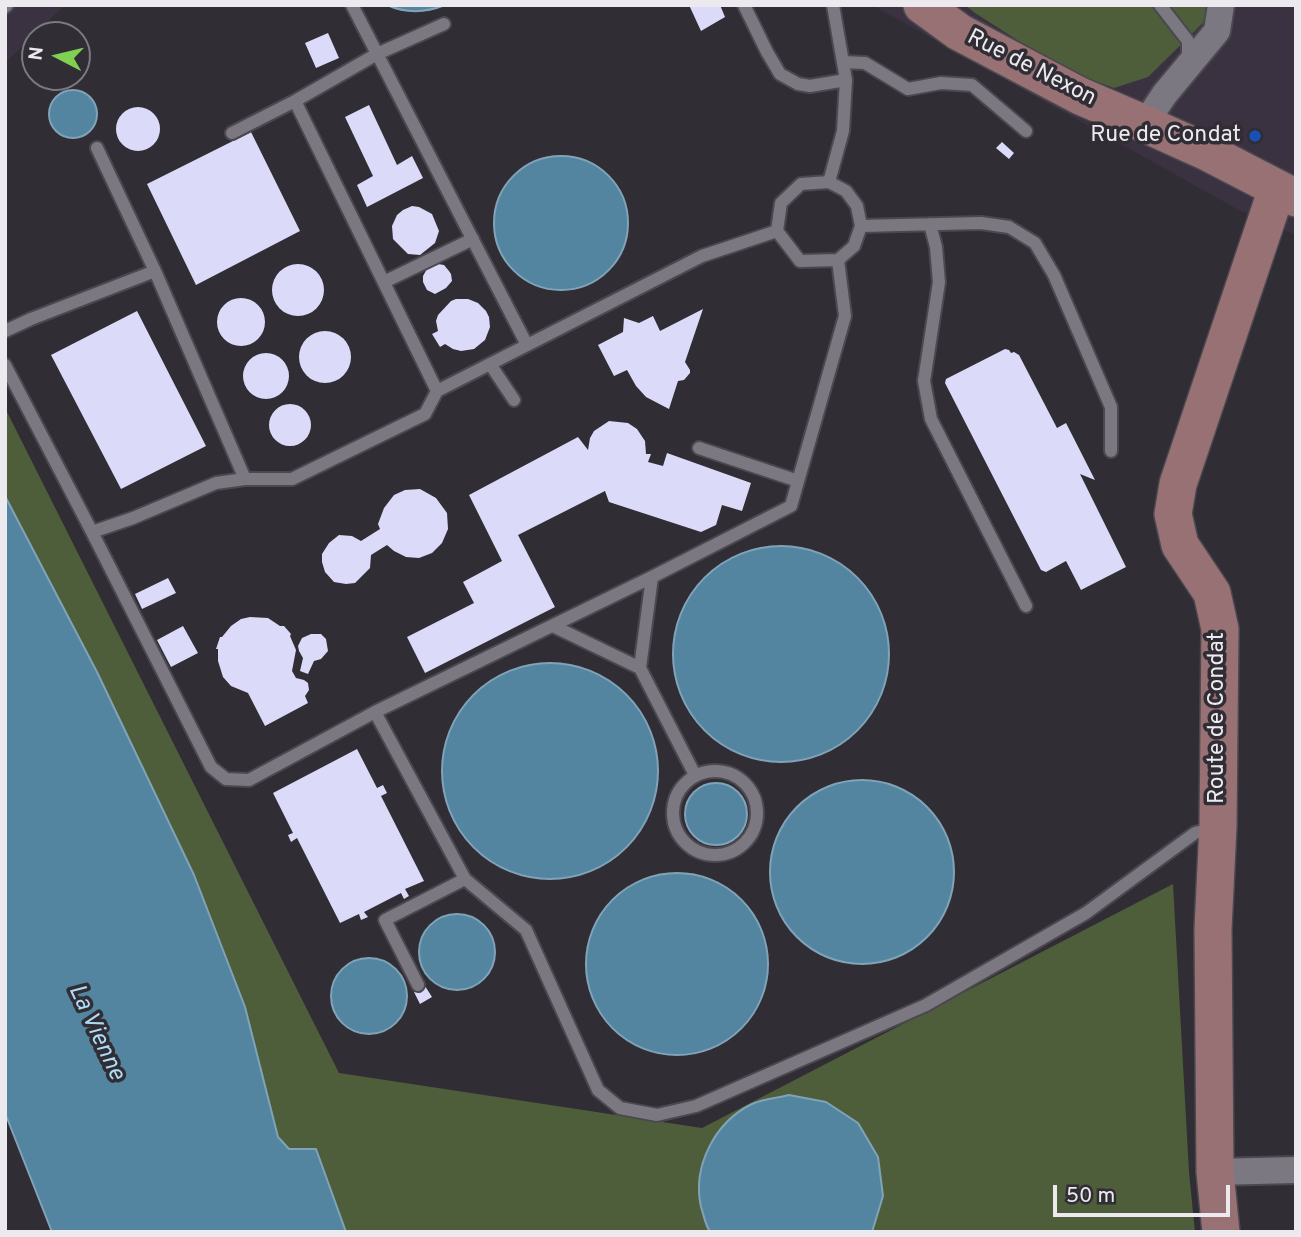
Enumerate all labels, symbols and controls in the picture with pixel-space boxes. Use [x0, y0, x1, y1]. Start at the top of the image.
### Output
north arrow [21, 21, 91, 91]
street label: Rue de Nexon [962, 25, 1100, 113]
text: N [24, 45, 50, 62]
place label: Rue de Condat [1090, 122, 1241, 150]
marker: Rue de Condat [1247, 128, 1263, 144]
street label: Route de Condat [1204, 632, 1232, 804]
water label: La Vienne [60, 980, 130, 1086]
scale bar [1056, 1170, 1233, 1214]
text: 50 m [1066, 1183, 1115, 1210]

